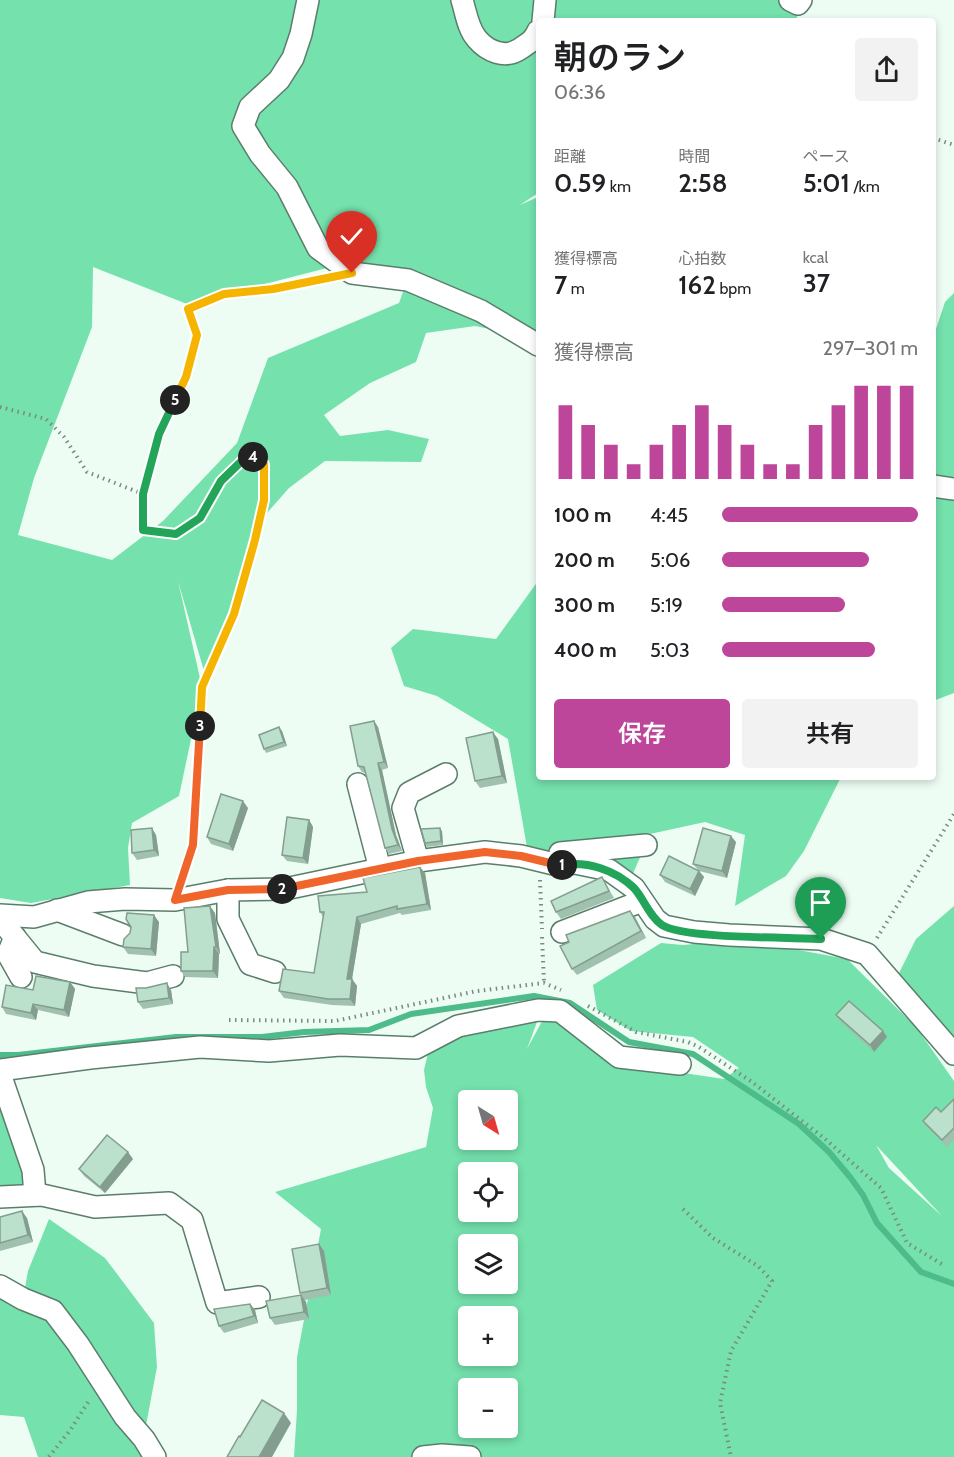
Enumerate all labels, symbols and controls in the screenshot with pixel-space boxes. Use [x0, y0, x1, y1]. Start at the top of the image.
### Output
text: 朝のラン [554, 37, 686, 77]
button: share [855, 38, 918, 101]
text: 06:36 [554, 80, 606, 104]
text: 距離 [554, 147, 586, 166]
text: 時間 [678, 147, 710, 166]
text: ペース [803, 147, 850, 166]
text: 0.59 [554, 167, 606, 199]
text: 2:58 [678, 167, 727, 199]
text: 5:01 [803, 167, 850, 199]
text: km [606, 177, 631, 196]
text: /km [850, 177, 880, 196]
pin [326, 211, 377, 273]
icon: check [335, 220, 368, 253]
text: kcal [803, 248, 828, 267]
text: 獲得標高 [554, 249, 618, 268]
text: 心拍数 [678, 249, 726, 268]
text: 37 [803, 267, 830, 299]
text: 7 [554, 269, 567, 301]
text: 162 [678, 269, 716, 301]
text: m [567, 279, 585, 298]
text: bpm [716, 279, 751, 298]
text: 297–301 m [822, 336, 918, 360]
text: 獲得標高 [554, 340, 634, 364]
pin: 5 [160, 385, 190, 415]
text: 5 [171, 390, 179, 409]
pin: 4 [238, 442, 268, 472]
text: 4 [248, 447, 258, 466]
text: 100 m [554, 503, 612, 527]
text: 4:45 [650, 503, 688, 527]
text: 200 m [554, 548, 615, 572]
text: 5:06 [650, 548, 690, 572]
text: 300 m [554, 593, 615, 617]
text: 5:19 [650, 593, 683, 617]
text: 400 m [554, 638, 617, 662]
text: 5:03 [650, 638, 690, 662]
button: 保存 [554, 699, 730, 768]
button: 共有 [742, 699, 918, 768]
pin: 3 [185, 711, 215, 741]
text: 3 [196, 716, 204, 735]
pin: 1 [547, 850, 577, 880]
text: 1 [559, 855, 565, 874]
pin: 2 [267, 874, 297, 904]
pin [795, 877, 846, 939]
text: 2 [278, 879, 286, 898]
icon: arrive [804, 886, 837, 919]
north arrow [458, 1090, 518, 1150]
map controls [458, 1090, 518, 1438]
button: locate [458, 1162, 518, 1222]
button: layers [458, 1234, 518, 1294]
button: + [458, 1306, 518, 1366]
button: − [458, 1378, 518, 1438]

